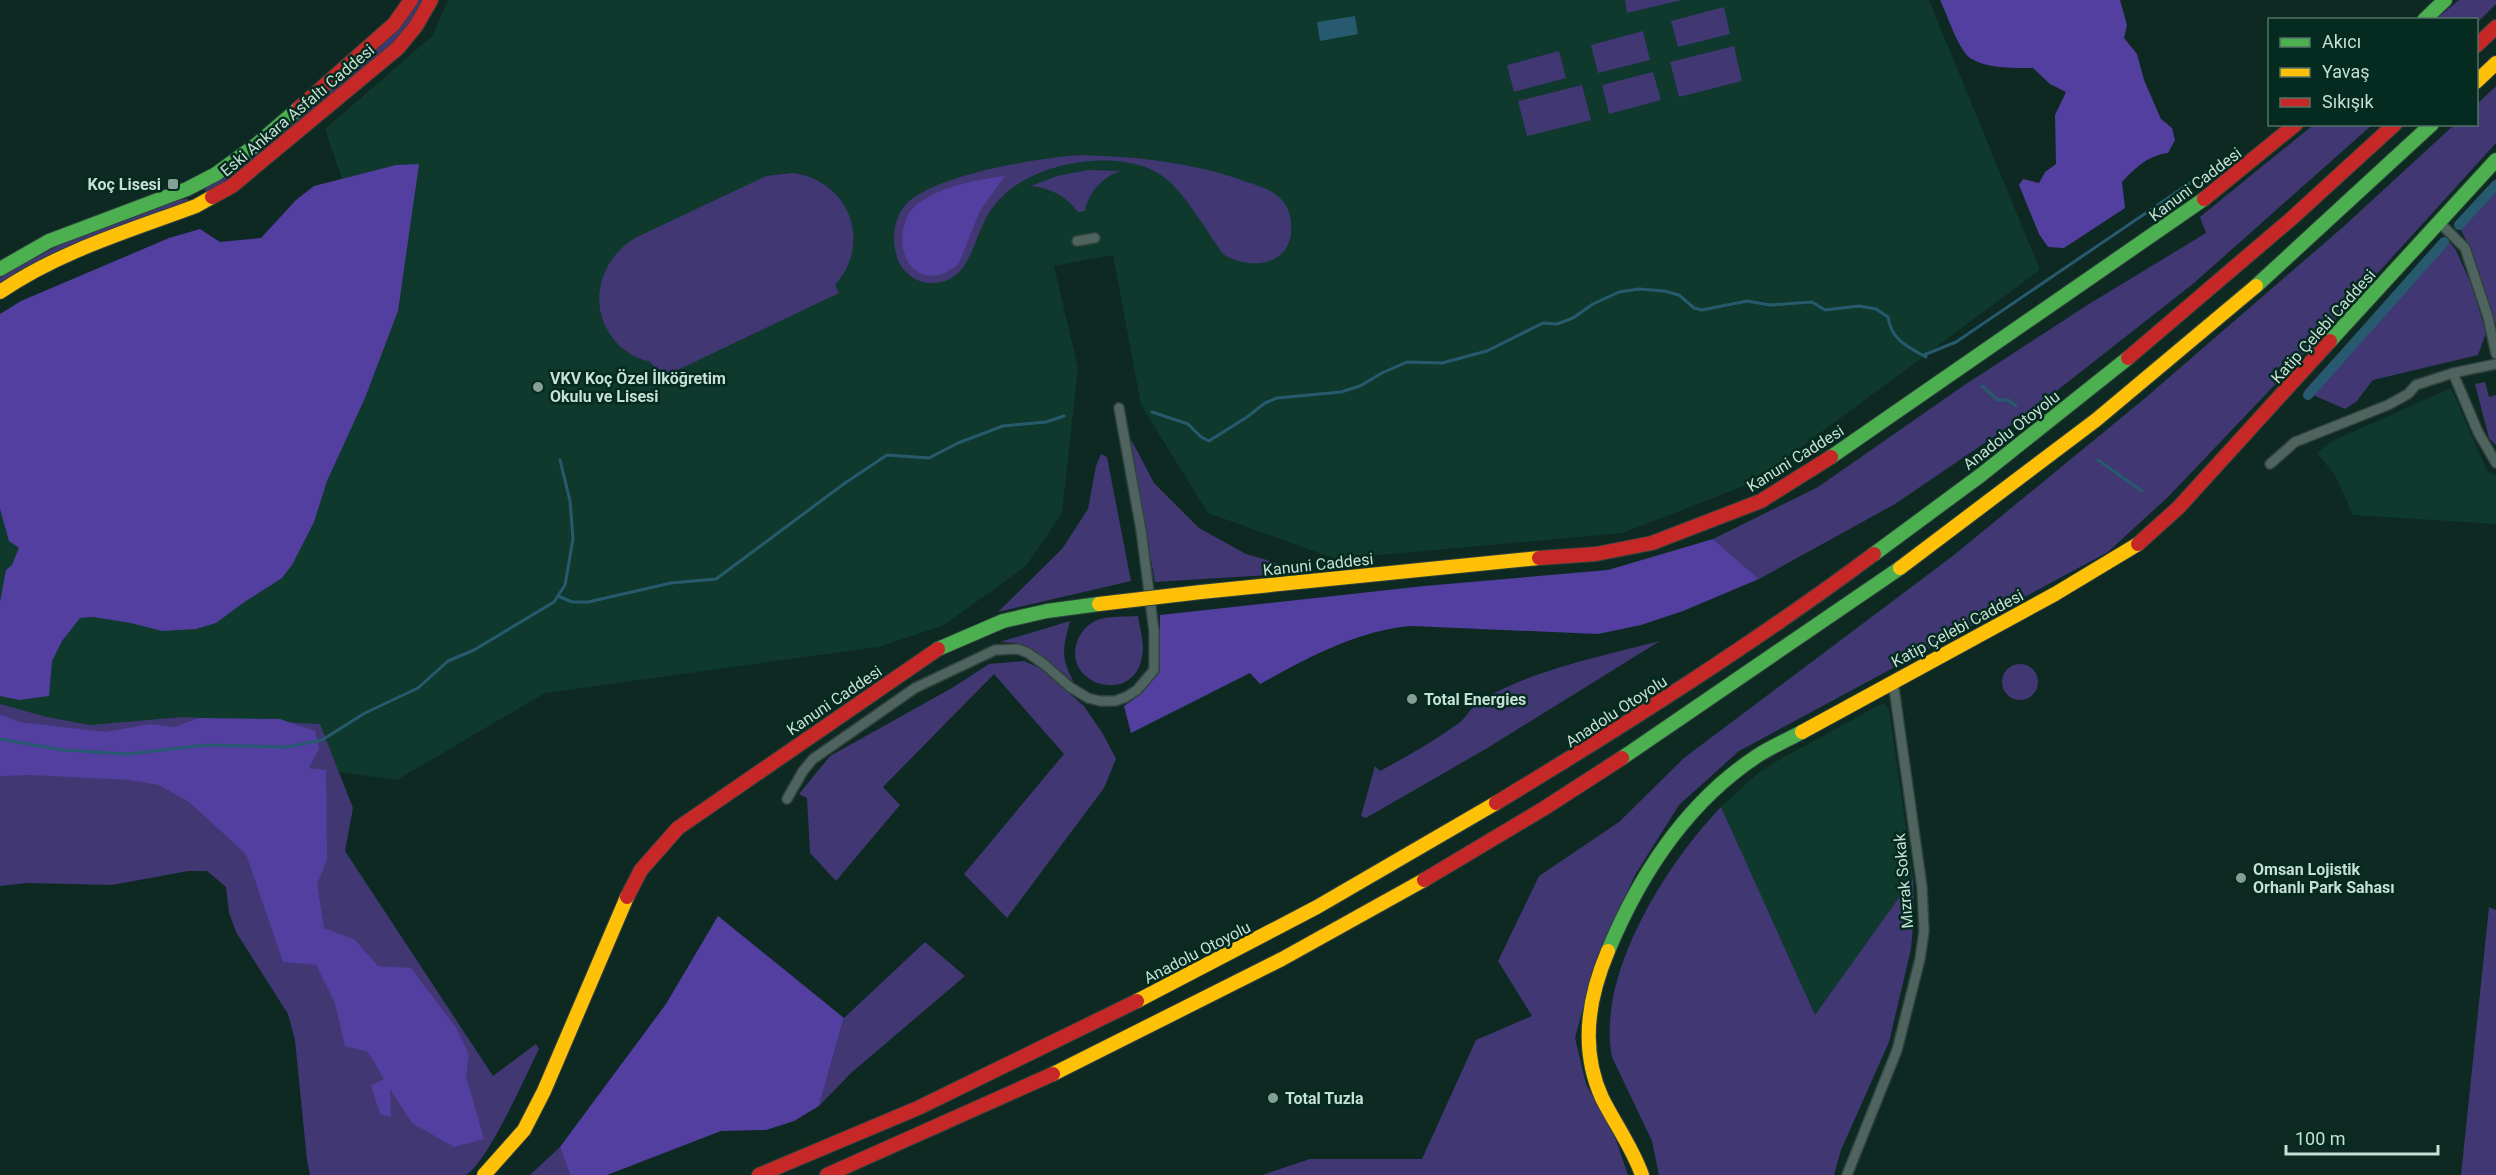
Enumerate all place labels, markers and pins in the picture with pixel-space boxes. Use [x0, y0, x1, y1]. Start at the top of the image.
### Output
place label: Koç Lisesi [87, 175, 161, 194]
marker: Koç Lisesi [166, 177, 180, 191]
place label: VKV Koç Özel İlköğretim Okulu ve Lisesi [550, 369, 726, 406]
marker: VKV Koç Özel İlköğretim Okulu ve Lisesi [531, 380, 545, 394]
place label: Total Energies [1424, 690, 1526, 709]
marker: Total Energies [1405, 692, 1419, 706]
place label: Omsan Lojistik Orhanlı Park Sahası [2253, 860, 2395, 897]
marker: Omsan Lojistik Orhanlı Park Sahası [2234, 871, 2248, 885]
place label: Total Tuzla [1285, 1089, 1364, 1108]
marker: Total Tuzla [1266, 1091, 1280, 1105]

